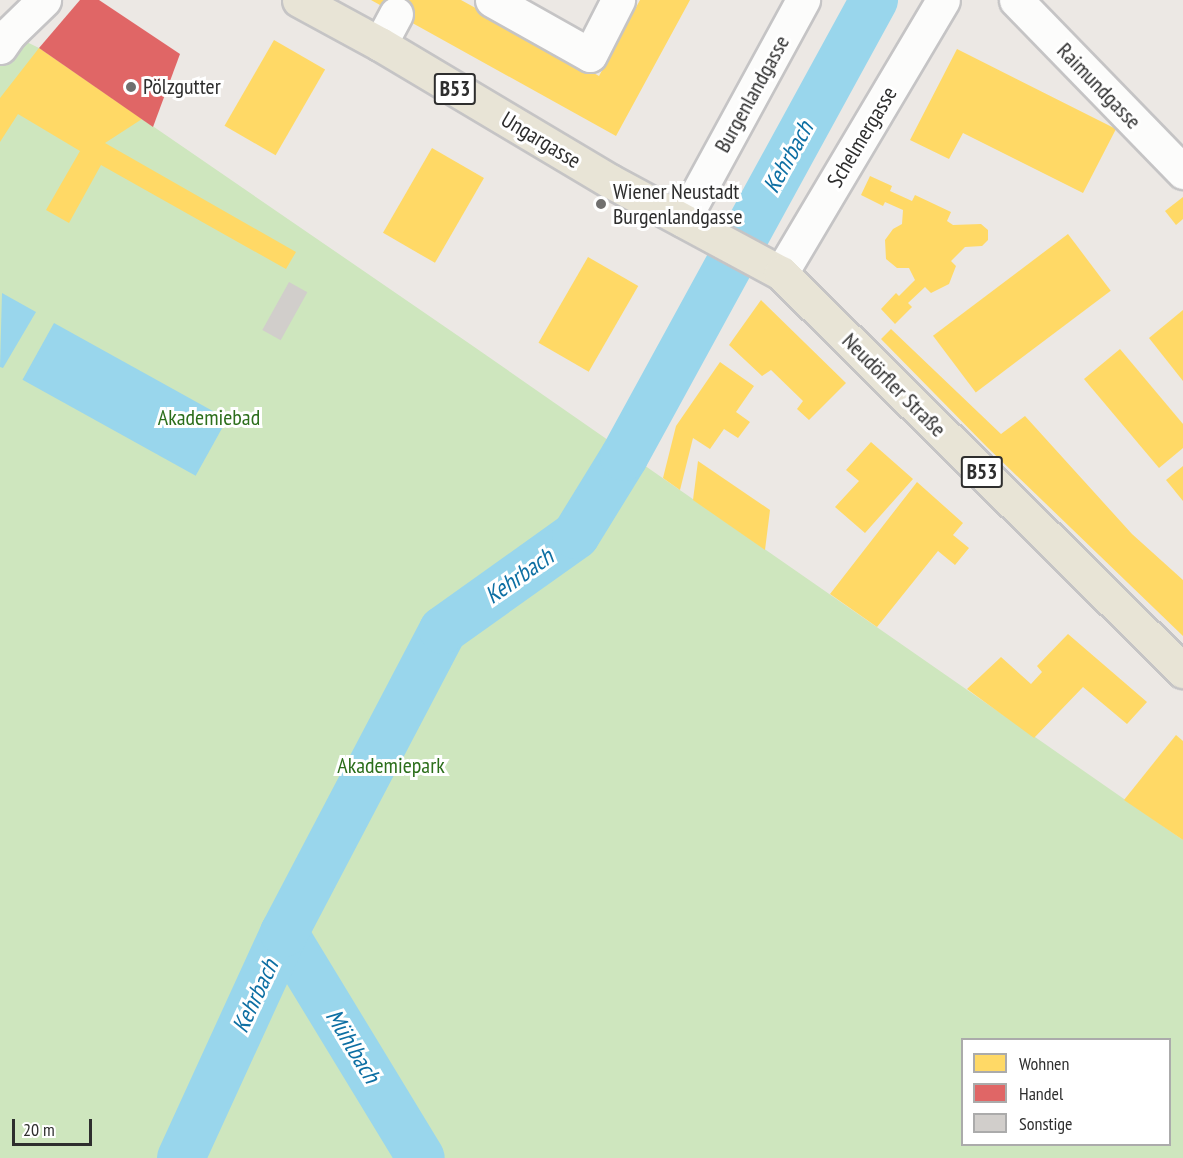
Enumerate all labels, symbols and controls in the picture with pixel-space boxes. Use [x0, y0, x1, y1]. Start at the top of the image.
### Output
street label: Burgenlandgasse [709, 31, 795, 157]
street label: Raimundgasse [1051, 37, 1147, 135]
road number: B53 [432, 71, 478, 107]
place label: Pölzgutter [143, 74, 221, 100]
marker: Pölzgutter [124, 80, 138, 94]
street label: Schelmergasse [822, 82, 902, 192]
street label: Ungargasse [497, 106, 585, 174]
water label: Kehrbach [757, 116, 819, 198]
place label: Wiener Neustadt Burgenlandgasse [613, 178, 743, 230]
marker: Wiener Neustadt Burgenlandgasse [594, 197, 608, 211]
street label: Neudörfler Straße [837, 328, 951, 442]
park label: Akademiebad [158, 405, 260, 431]
road number: B53 [960, 454, 1004, 490]
water label: Kehrbach [479, 542, 559, 610]
park label: Akademiepark [337, 753, 445, 779]
water label: Kehrbach [226, 955, 284, 1037]
water label: Mühlbach [320, 1004, 386, 1088]
legend [961, 1038, 1171, 1146]
text: Wohnen [1019, 1052, 1069, 1075]
text: Handel [1019, 1082, 1063, 1105]
scale bar [15, 1107, 94, 1145]
text: Sonstige [1019, 1112, 1073, 1135]
text: 20 m [23, 1118, 55, 1141]

